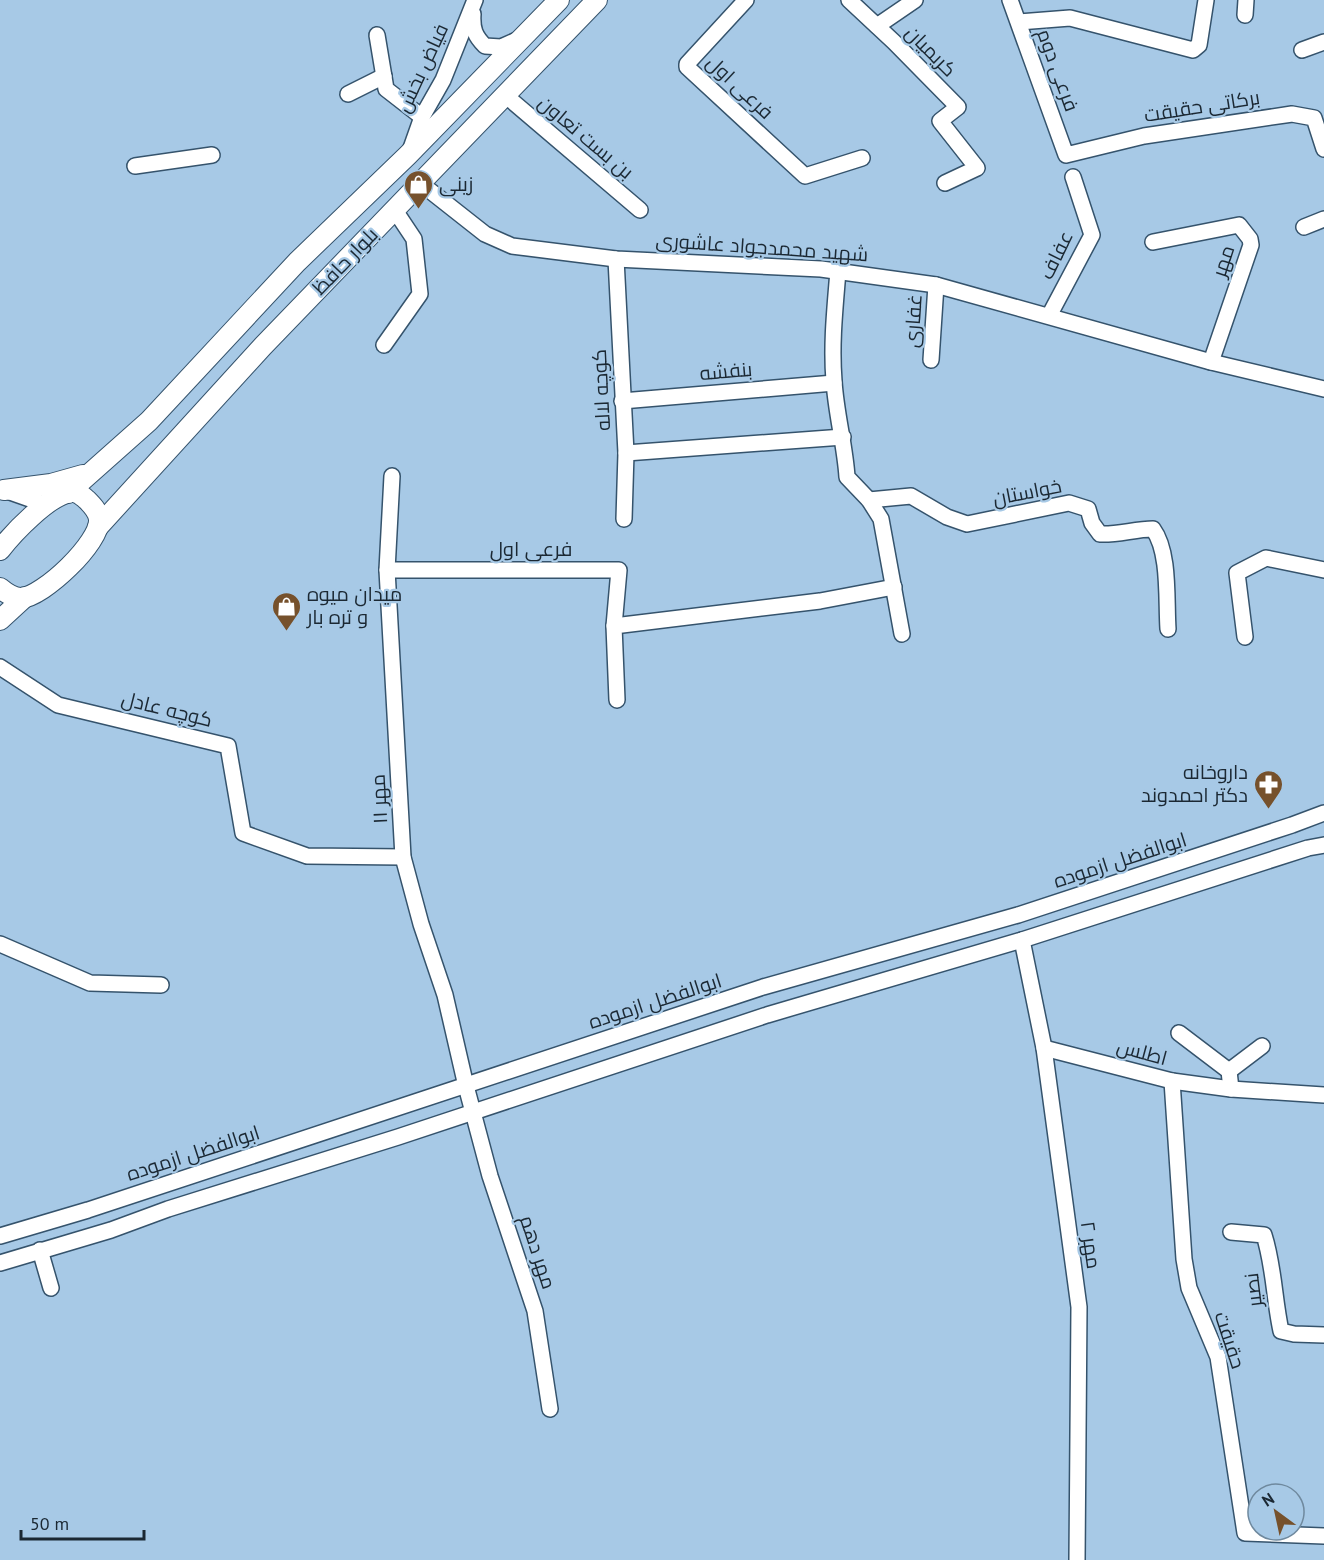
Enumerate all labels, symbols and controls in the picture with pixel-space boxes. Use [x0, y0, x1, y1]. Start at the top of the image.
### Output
street label: فیاض بخش [390, 19, 454, 117]
street label: کریمیان [900, 20, 962, 82]
street label: فرعی دوم [1030, 25, 1085, 115]
street label: فرعی اول [701, 49, 779, 125]
street label: برکاتی حقیقت [1142, 84, 1262, 128]
street label: بن‌ بست تعاون [533, 89, 639, 185]
shop icon: زینی [402, 168, 434, 210]
place label: زینی [439, 171, 473, 197]
street label: بلوار حافظ [306, 222, 384, 300]
street label: عفاف [1033, 226, 1079, 284]
street label: شهید محمدجواد عاشوری [655, 227, 869, 267]
street label: مهر [1205, 242, 1240, 281]
street label: غفاری [898, 293, 928, 349]
street label: کوچه لاله [586, 348, 616, 432]
street label: بنفشه [699, 356, 753, 386]
street label: خواستان [990, 473, 1064, 511]
street label: فرعی اول [490, 536, 572, 562]
place label: میدان میوه و تره بار [306, 581, 402, 630]
shop icon: میدان میوه و تره بار [270, 590, 302, 632]
street label: کوچه عادل [119, 685, 215, 733]
place label: داروخانه دکتر احمدوند [1141, 759, 1248, 808]
pharmacy icon: داروخانه دکتر احمدوند [1253, 768, 1285, 810]
street label: مهر ۱۱ [365, 773, 393, 825]
street label: ابوالفضل ازموده [1050, 826, 1190, 894]
street label: ابوالفضل ازموده [585, 967, 725, 1035]
street label: اطلس [1114, 1033, 1170, 1071]
street label: ابوالفضل ازموده [123, 1119, 263, 1187]
street label: مهر دهم [513, 1212, 562, 1293]
street label: مهر ۲ [1075, 1219, 1107, 1271]
street label: نصیر [1238, 1271, 1268, 1310]
street label: حقیقت [1209, 1308, 1251, 1372]
north arrow [1246, 1482, 1306, 1542]
text: N [1258, 1488, 1278, 1511]
scale bar [21, 1503, 144, 1541]
text: 50 m [30, 1512, 69, 1535]

